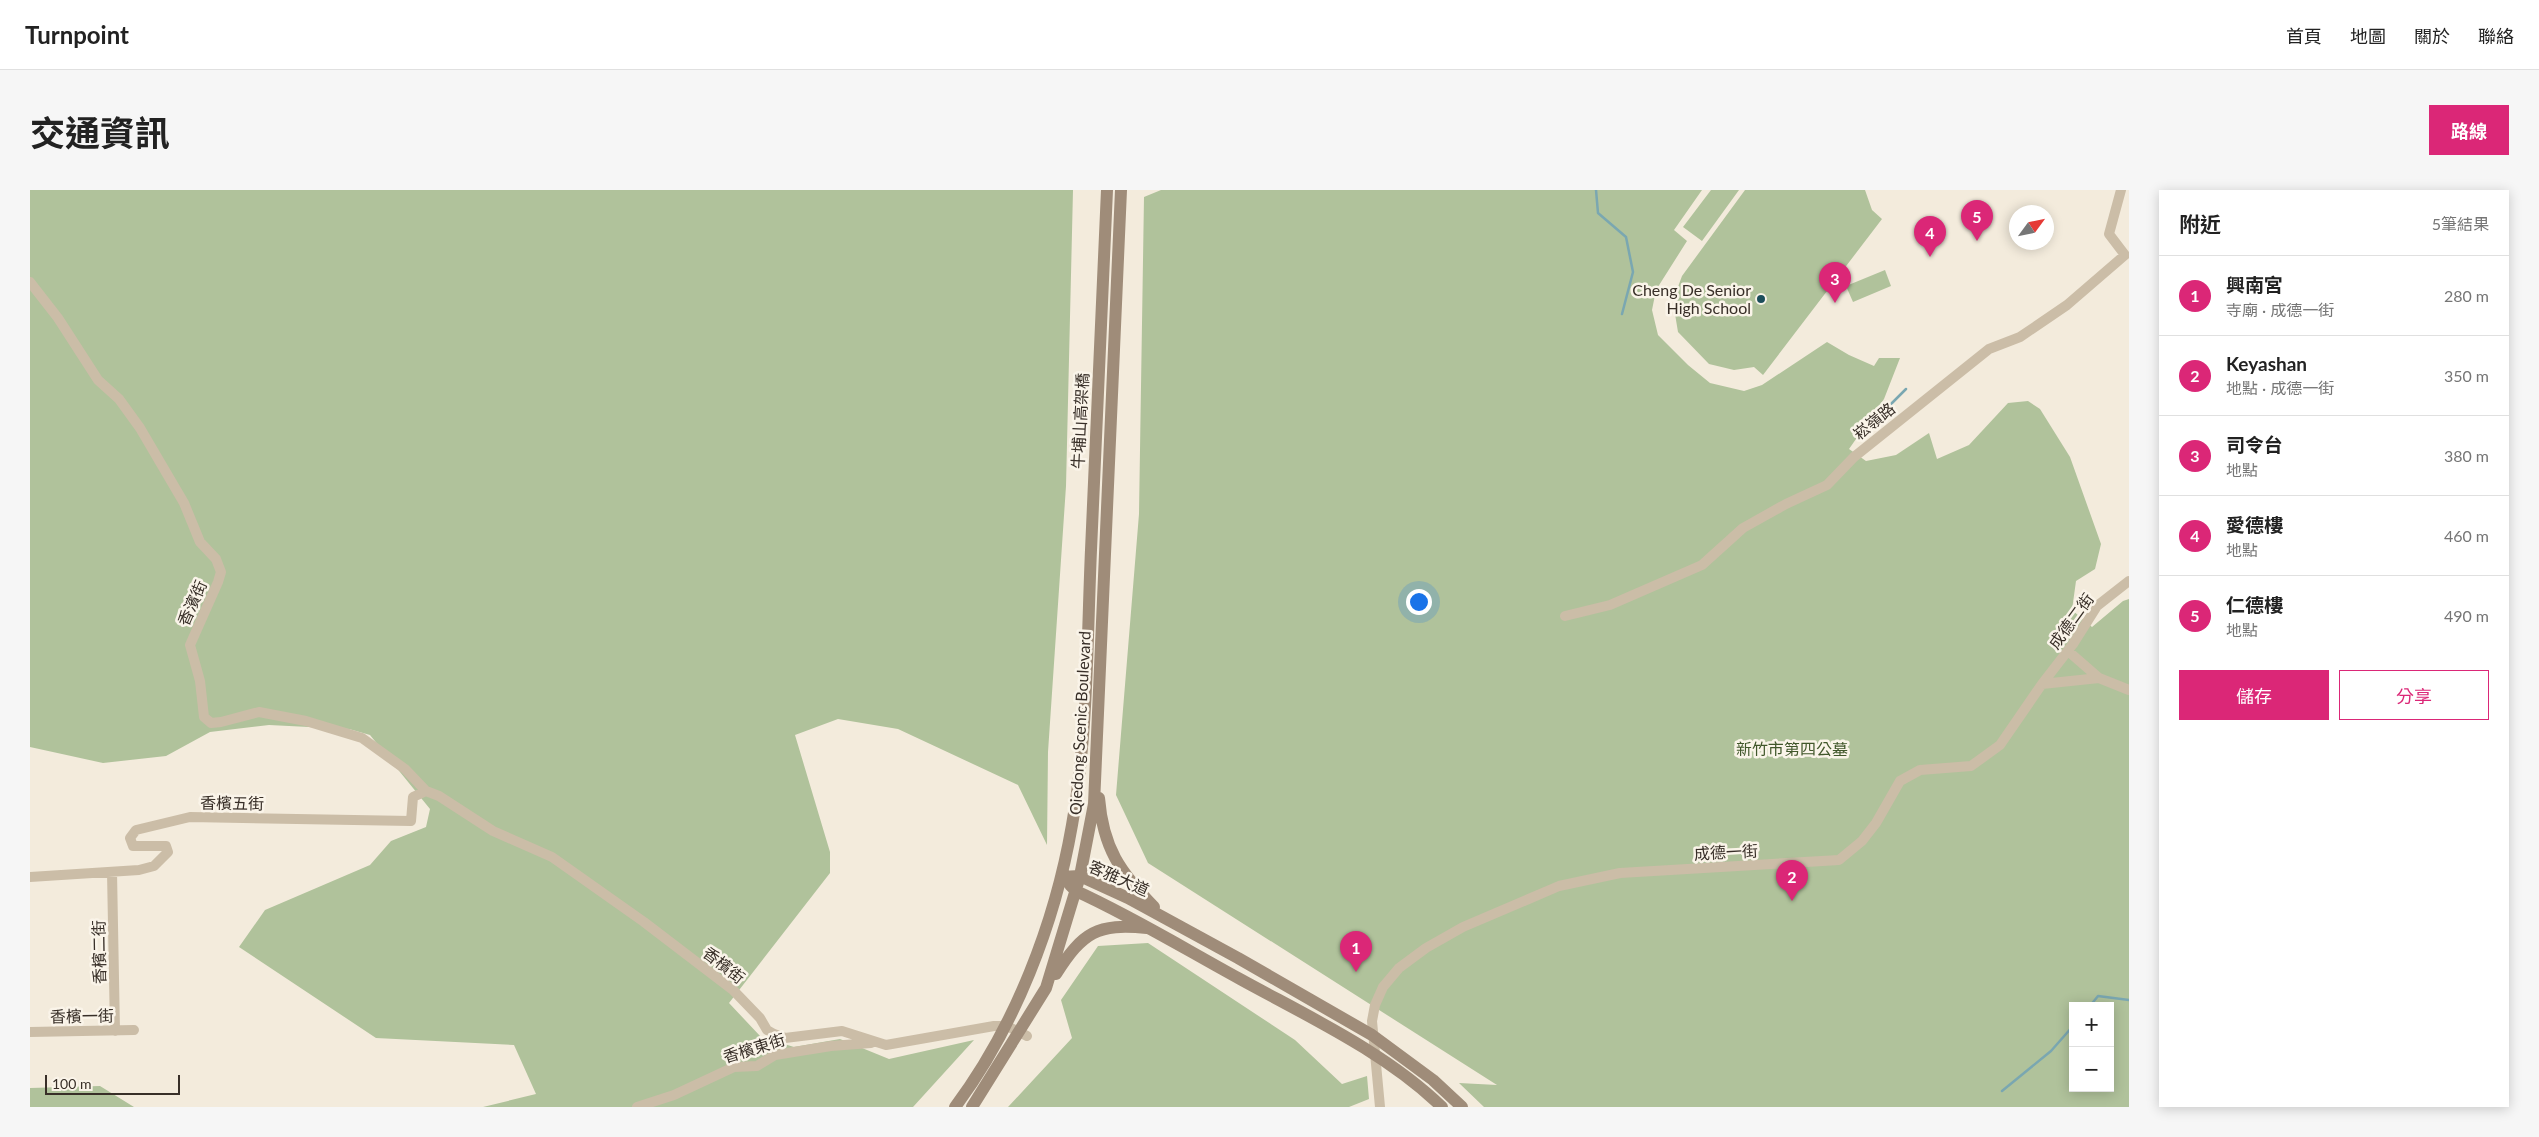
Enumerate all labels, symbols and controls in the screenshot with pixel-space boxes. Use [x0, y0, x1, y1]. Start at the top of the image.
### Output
text: Turnpoint [25, 20, 129, 49]
text: 首頁 [2286, 25, 2322, 47]
text: 地圖 [2350, 25, 2386, 47]
text: 關於 [2414, 25, 2450, 47]
text: 聯絡 [2478, 25, 2514, 47]
button: 路線 [2429, 105, 2509, 155]
text: 交通資訊 [30, 111, 170, 153]
pin: 5 [1961, 200, 1993, 241]
north arrow [2009, 205, 2054, 250]
text: 附近 [2179, 211, 2221, 236]
text: 5筆結果 [2432, 214, 2489, 233]
pin: 4 [1914, 216, 1946, 257]
pin: 3 [1819, 262, 1851, 303]
text: 興南宮 [2226, 273, 2283, 296]
place label: Cheng De Senior High School [1632, 280, 1751, 317]
text: 1 [2190, 286, 2200, 305]
text: 280 m [2444, 286, 2489, 305]
marker: Cheng De Senior High School [1755, 293, 1767, 305]
text: 寺廟 · 成德一街 [2226, 300, 2334, 319]
text: Keyashan [2226, 352, 2307, 375]
text: 2 [2190, 366, 2200, 385]
text: 350 m [2444, 366, 2489, 385]
street label: 牛埔山高架橋 [1068, 373, 1092, 469]
text: 地點 · 成德一街 [2226, 378, 2334, 397]
street label: 崧嶺路 [1849, 398, 1898, 443]
text: 司令台 [2226, 433, 2283, 456]
text: 3 [2190, 446, 2200, 465]
text: 380 m [2444, 446, 2489, 465]
text: 地點 [2226, 460, 2258, 479]
text: 愛德樓 [2226, 513, 2283, 536]
text: 4 [2190, 526, 2200, 545]
text: 460 m [2444, 526, 2489, 545]
text: 地點 [2226, 540, 2258, 559]
street label: 香濱街 [173, 577, 210, 629]
your location [1406, 589, 1432, 615]
street label: 成德二街 [2044, 589, 2097, 652]
text: 仁德樓 [2226, 593, 2283, 616]
text: 5 [2190, 606, 2200, 625]
text: 490 m [2444, 606, 2489, 625]
text: 地點 [2226, 620, 2258, 639]
street label: Qiedong Scenic Boulevard [1065, 631, 1094, 815]
button: 儲存 [2179, 670, 2329, 720]
button: 分享 [2339, 670, 2489, 720]
park label: 新竹市第四公墓 [1736, 739, 1848, 758]
street label: 香檳五街 [200, 792, 264, 813]
street label: 成德一街 [1694, 840, 1758, 863]
street label: 客雅大道 [1086, 856, 1152, 899]
pin: 2 [1776, 860, 1808, 901]
street label: 香檳二街 [88, 920, 109, 984]
pin: 1 [1340, 931, 1372, 972]
street label: 香檳街 [700, 942, 749, 987]
map controls [2069, 1002, 2114, 1092]
button: + [2069, 1002, 2114, 1047]
street label: 香檳一街 [50, 1005, 114, 1026]
street label: 香檳東街 [720, 1029, 787, 1066]
button: − [2069, 1047, 2114, 1092]
scale bar [45, 1072, 180, 1095]
text: 100 m [52, 1075, 91, 1092]

